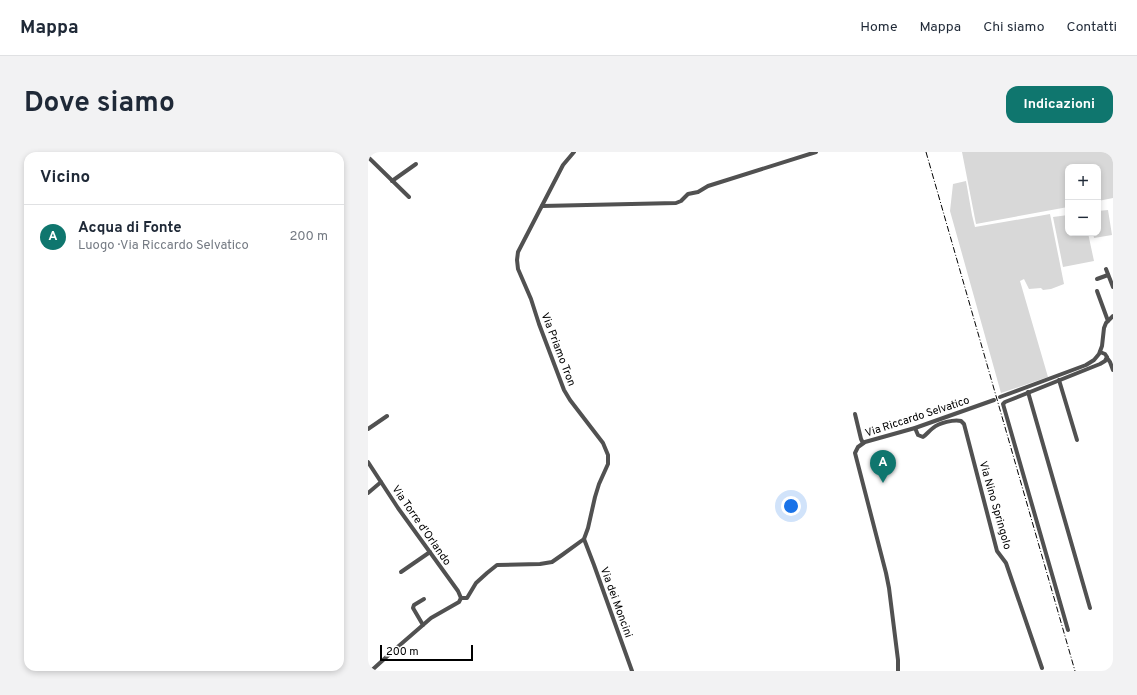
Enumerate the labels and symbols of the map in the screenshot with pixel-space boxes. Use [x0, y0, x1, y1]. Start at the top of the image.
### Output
street label: Via Priamo Tron [538, 311, 579, 388]
street label: Via Riccardo Selvatico [863, 393, 971, 440]
pin: A [870, 450, 896, 483]
street label: Via Nino Springolo [976, 459, 1014, 551]
street label: Via Torre d'Orlando [388, 483, 454, 568]
your location [781, 496, 801, 516]
street label: Via dei Moncini [597, 565, 635, 640]
scale bar [380, 643, 473, 662]

